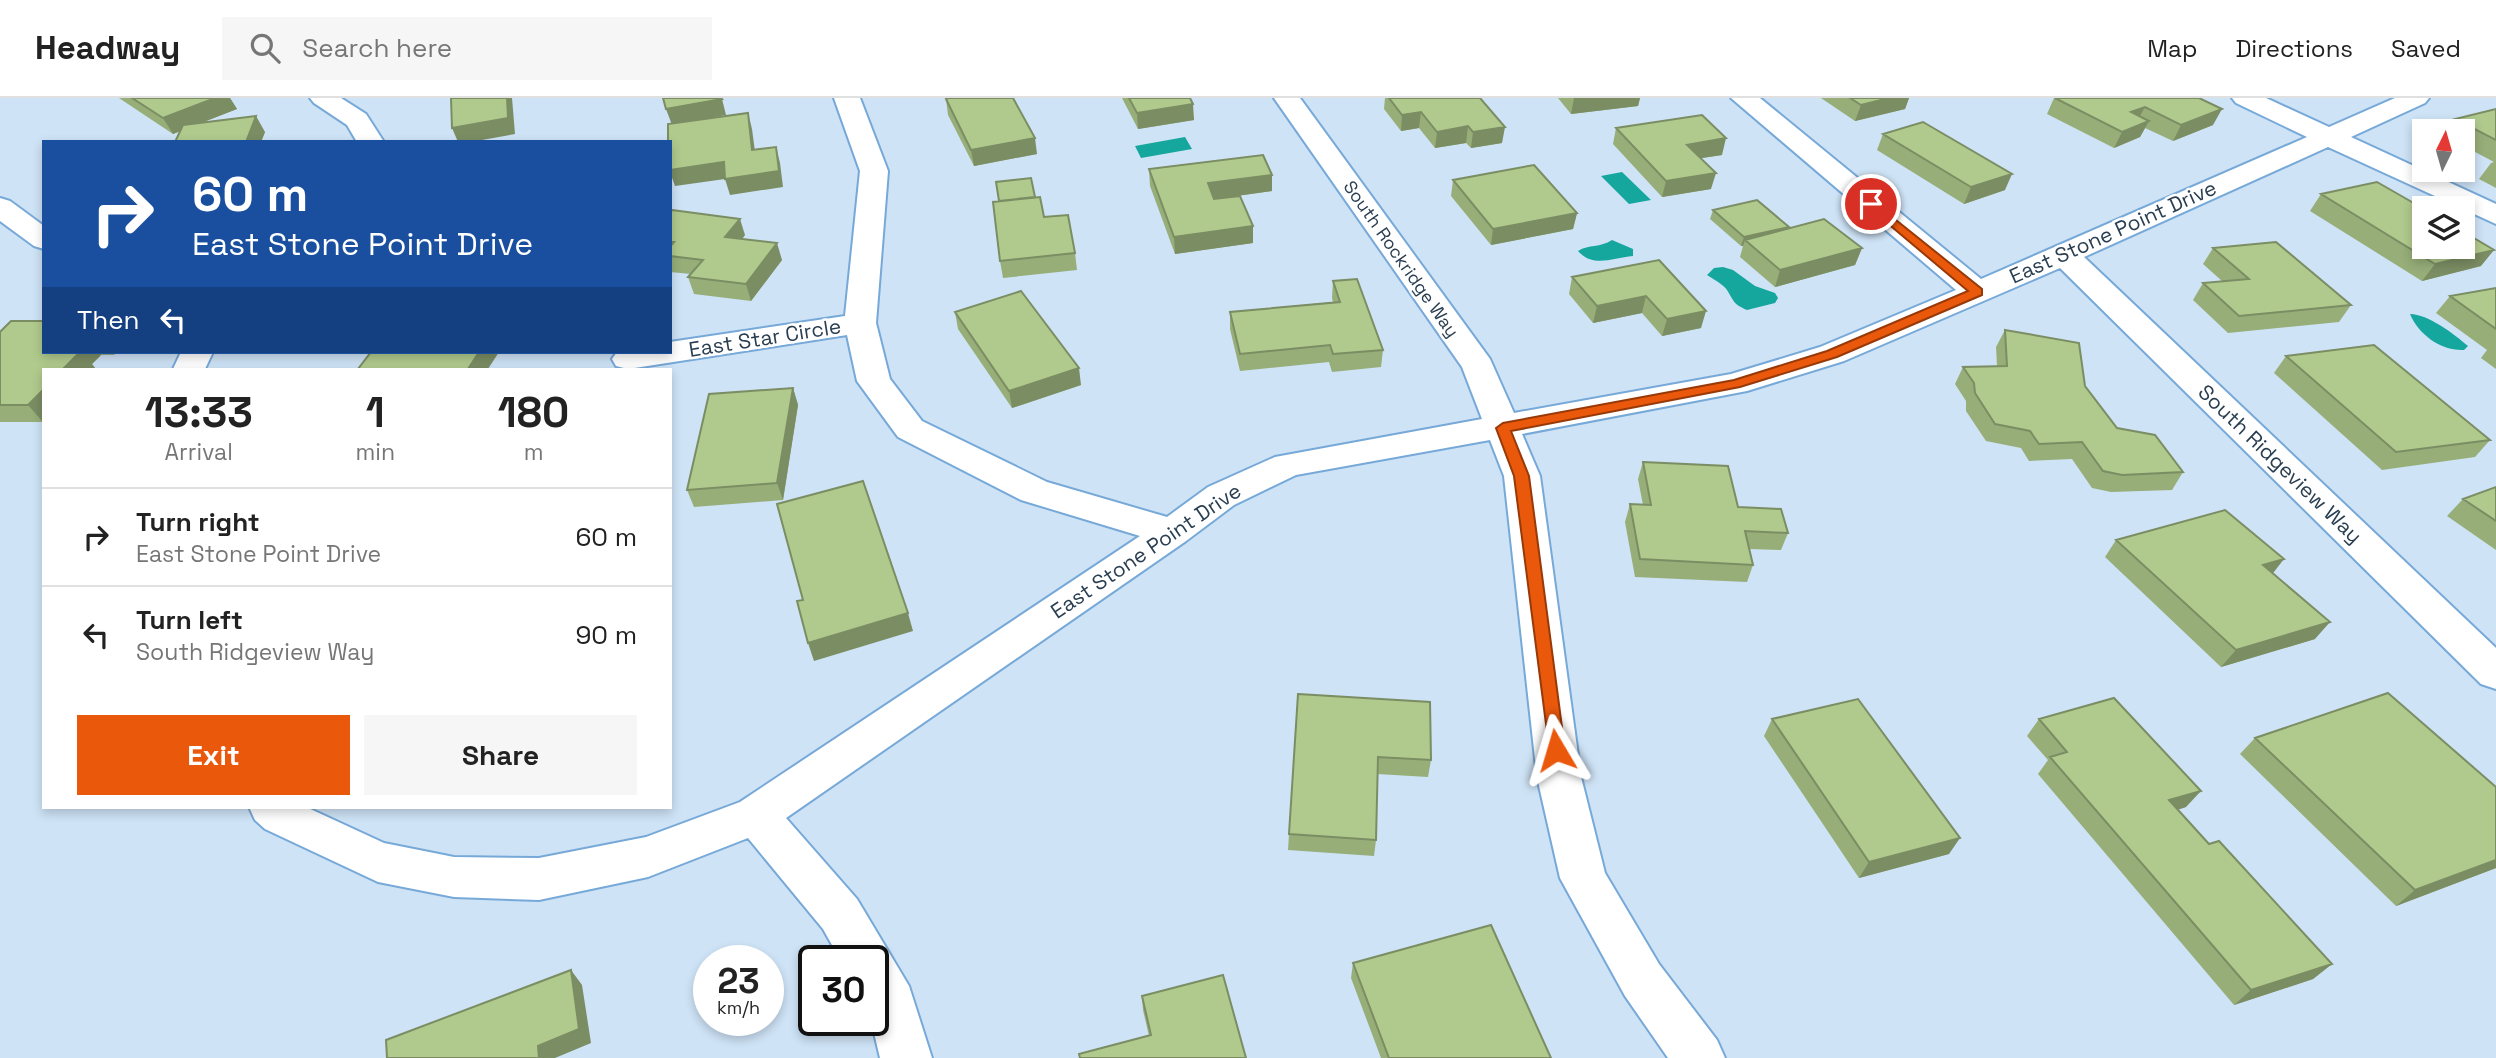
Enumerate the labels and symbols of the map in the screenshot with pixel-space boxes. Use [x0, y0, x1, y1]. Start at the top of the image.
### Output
north arrow [2412, 119, 2474, 182]
pin [1841, 174, 1901, 234]
street label: East Stone Point Drive [2005, 174, 2221, 289]
street label: South Rockridge Way [1339, 176, 1464, 342]
street label: East Star Circle [687, 312, 843, 363]
street label: South Ridgeview Way [2193, 378, 2368, 549]
street label: East Stone Point Drive [1045, 477, 1246, 624]
position arrow [1519, 713, 1593, 787]
speed limit sign: 30 [798, 945, 889, 1036]

